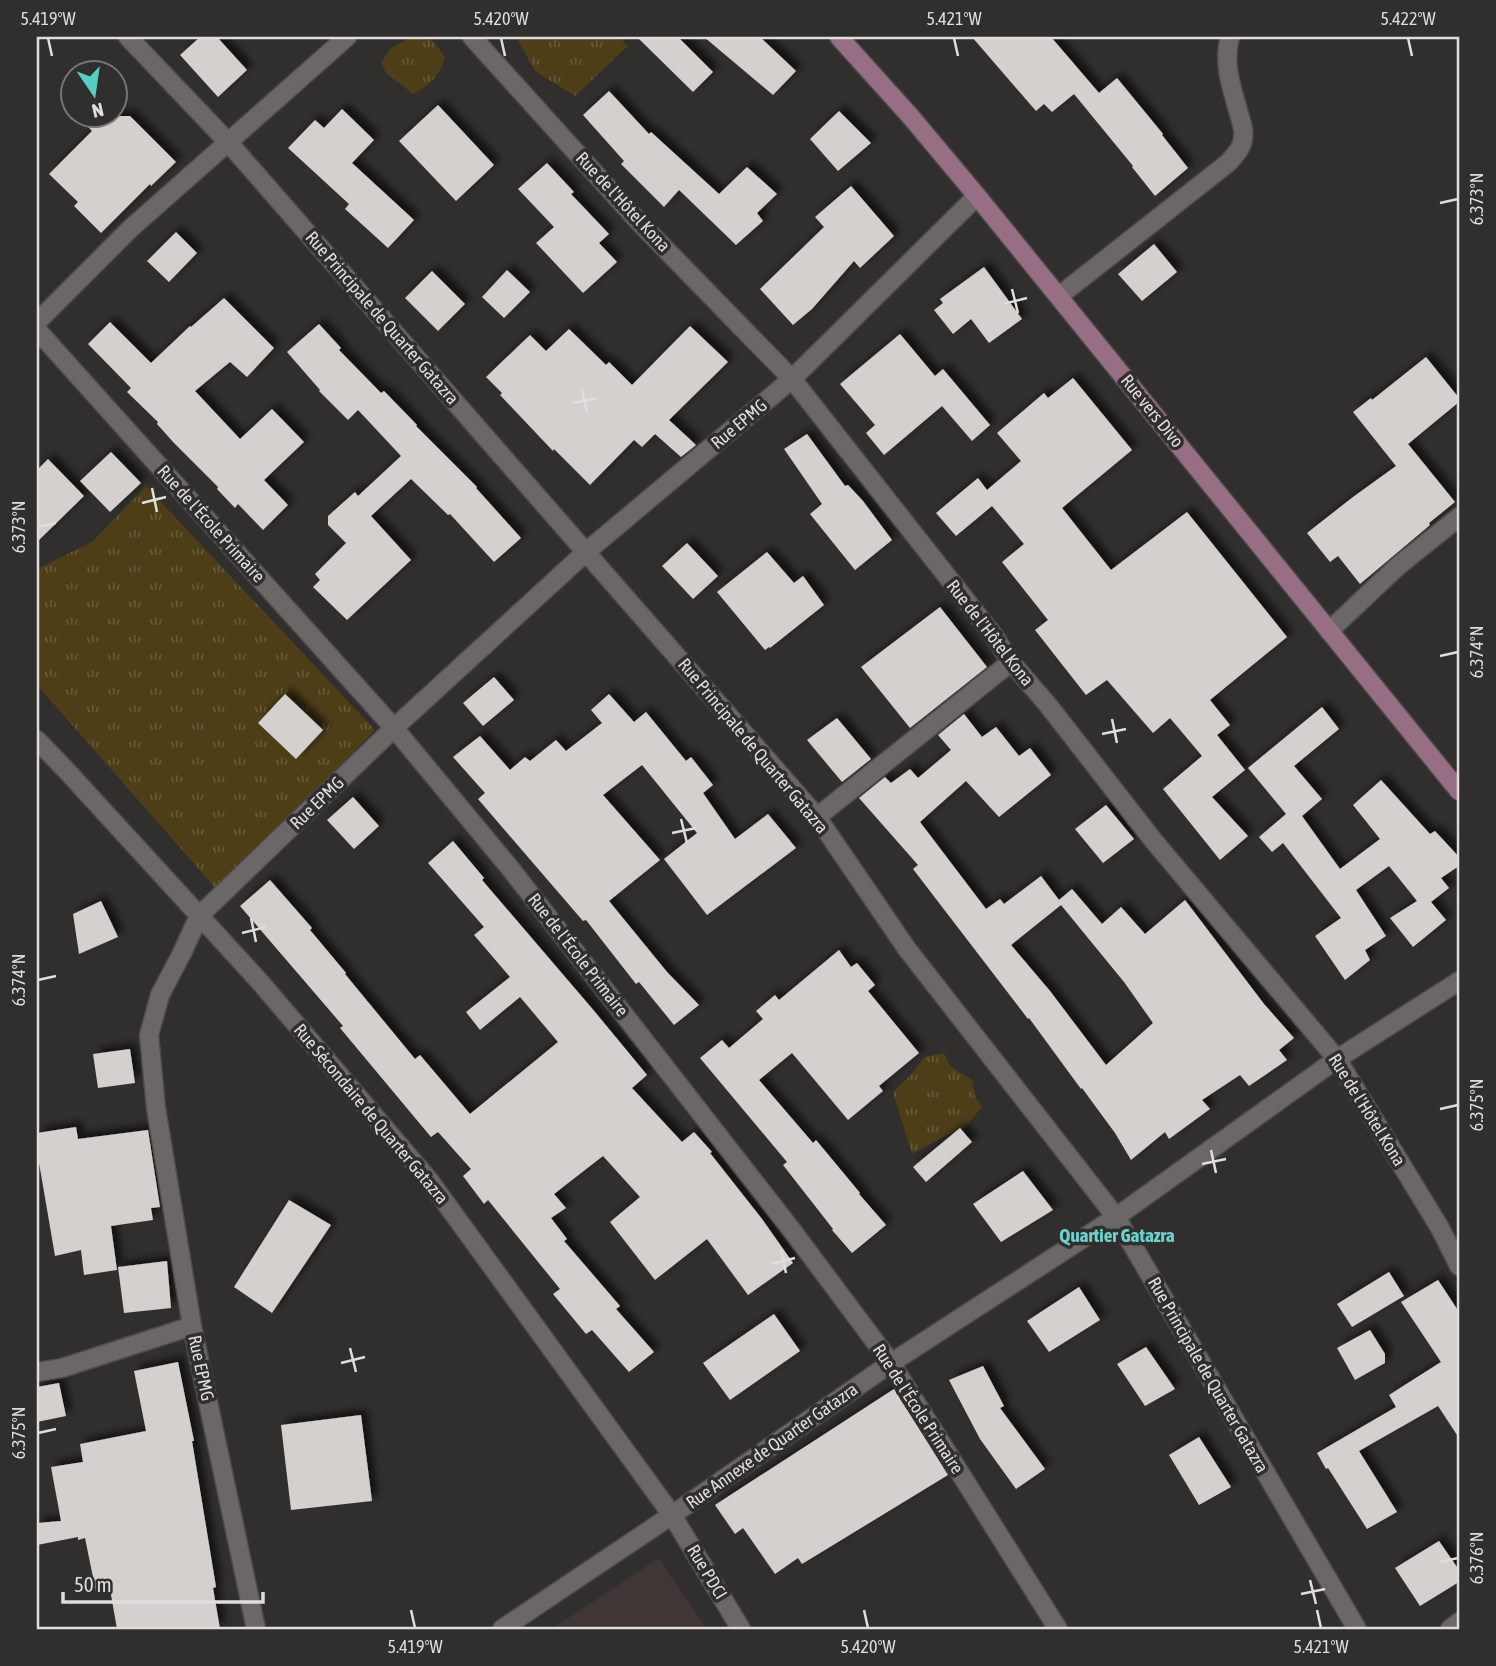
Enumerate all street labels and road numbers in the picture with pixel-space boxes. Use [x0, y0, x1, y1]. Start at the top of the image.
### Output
street label: Rue de l'Hôtel Kona [572, 147, 675, 256]
street label: Rue Principale de Quarter Gatazra [302, 227, 463, 408]
street label: Rue vers Divo [1117, 370, 1188, 451]
street label: Rue EPMG [706, 394, 771, 453]
street label: Rue de l'École Primaire [153, 461, 270, 587]
street label: Rue de l'Hôtel Kona [943, 576, 1038, 690]
street label: Rue Principale de Quarter Gatazra [674, 654, 833, 838]
street label: Rue EPMG [285, 772, 348, 833]
street label: Rue de l'École Primaire [524, 889, 633, 1020]
street label: Rue Sécondaire de Quarter Gatazra [290, 1019, 453, 1208]
street label: Rue de l'Hôtel Kona [1324, 1050, 1410, 1170]
street label: Rue Principale de Quarter Gatazra [1144, 1273, 1273, 1476]
street label: Rue EPMG [184, 1333, 219, 1403]
street label: Rue de l'École Primaire [869, 1340, 968, 1478]
street label: Rue Annexe de Quarter Gatazra [682, 1378, 861, 1513]
street label: Rue PDCI [683, 1541, 732, 1603]

